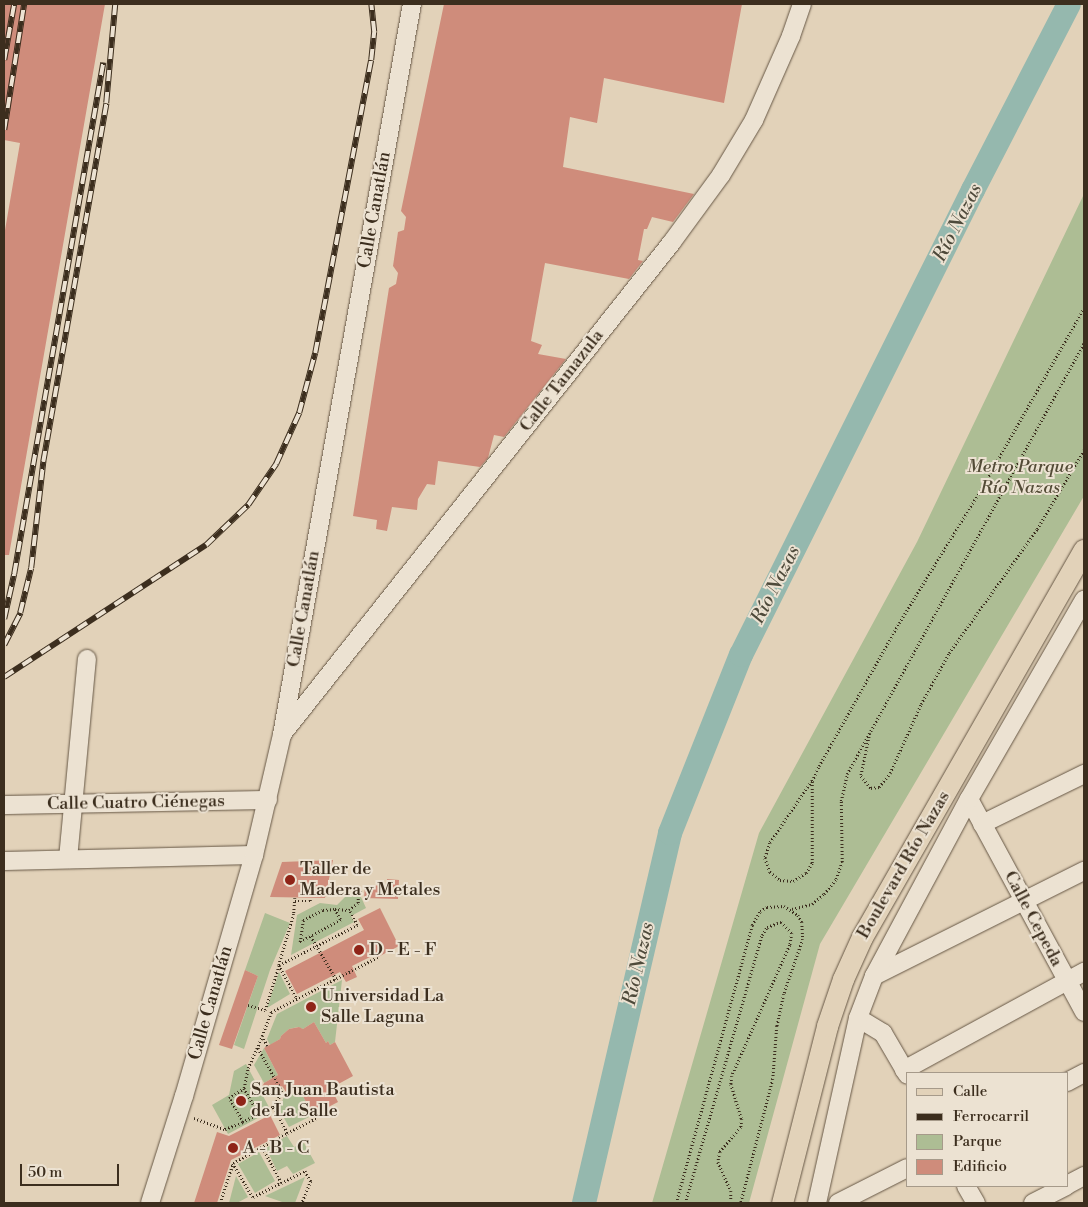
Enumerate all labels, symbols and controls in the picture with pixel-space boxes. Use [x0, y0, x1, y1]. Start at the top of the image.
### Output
street label: Calle Canatlán [354, 150, 396, 270]
water label: Río Nazas [929, 180, 987, 266]
street label: Calle Tamazula [515, 326, 609, 436]
park label: Metro Parque Río Nazas [967, 457, 1073, 499]
water label: Río Nazas [747, 542, 805, 628]
street label: Calle Canatlán [283, 549, 325, 669]
street label: Boulevard Río Nazas [853, 787, 955, 943]
street label: Calle Cuatro Ciénegas [47, 791, 225, 815]
place label: Taller de Madera y Metales [300, 859, 440, 902]
street label: Calle Cepeda [999, 867, 1067, 971]
marker: Taller de Madera y Metales [284, 874, 296, 886]
water label: Río Nazas [618, 920, 660, 1008]
place label: D - E - F [369, 939, 436, 961]
street label: Calle Canatlán [184, 943, 238, 1063]
marker: D - E - F [353, 944, 365, 956]
place label: Universidad La Salle Laguna [321, 986, 444, 1028]
marker: Universidad La Salle Laguna [305, 1001, 317, 1013]
legend [906, 1072, 1068, 1187]
place label: San Juan Bautista de La Salle [251, 1080, 395, 1122]
text: Calle [953, 1082, 987, 1101]
marker: San Juan Bautista de La Salle [235, 1095, 247, 1107]
text: Ferrocarril [953, 1107, 1029, 1126]
text: Parque [953, 1132, 1002, 1151]
place label: A - B - C [243, 1137, 309, 1159]
marker: A - B - C [227, 1142, 239, 1154]
scale bar [22, 1154, 121, 1186]
text: Edificio [953, 1157, 1007, 1176]
text: 50 m [28, 1163, 62, 1182]

